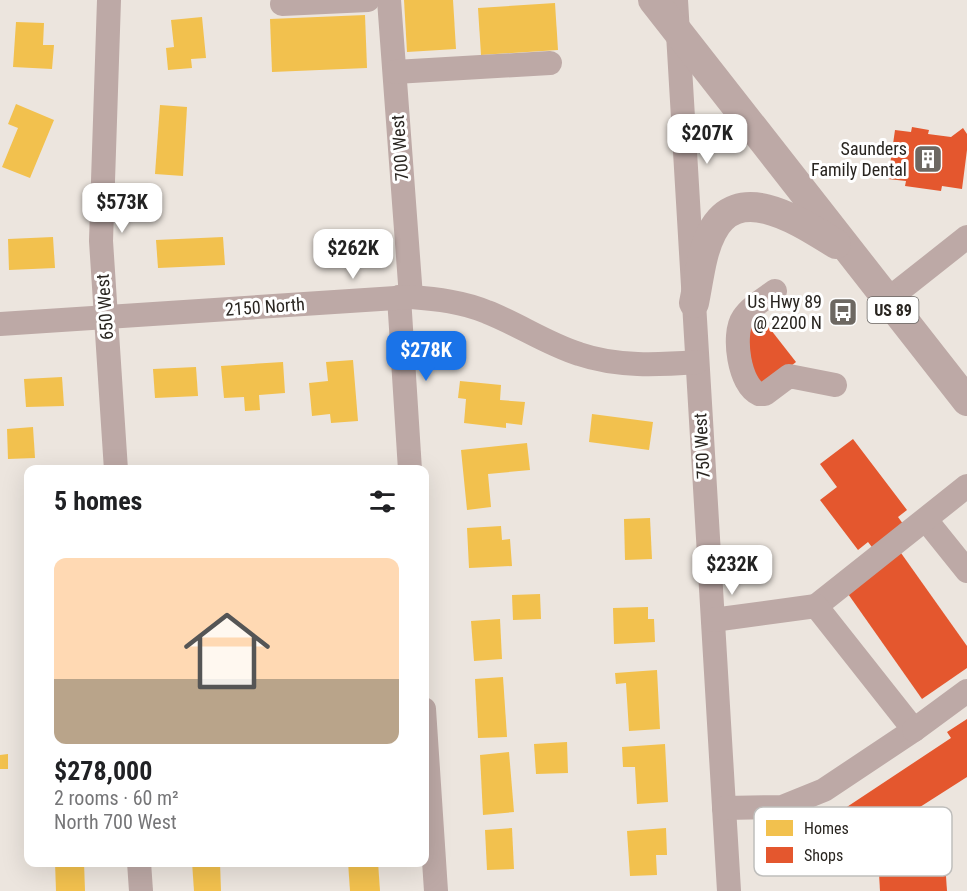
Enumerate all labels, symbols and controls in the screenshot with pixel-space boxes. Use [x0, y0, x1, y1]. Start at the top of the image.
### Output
street label: 700 West [387, 114, 412, 182]
pin: $207K [665, 114, 749, 165]
text: $207K [681, 121, 733, 145]
place label: Saunders Family Dental [811, 138, 907, 180]
building icon: Saunders Family Dental [912, 143, 944, 175]
pin: $573K [80, 183, 164, 234]
text: $573K [96, 190, 148, 214]
pin: $262K [311, 229, 395, 280]
text: $262K [327, 236, 379, 260]
street label: 650 West [92, 273, 117, 341]
place label: Us Hwy 89 @ 2200 N [747, 291, 822, 333]
street label: 2150 North [224, 293, 306, 320]
bus stop icon: Us Hwy 89 @ 2200 N [827, 296, 859, 328]
road number: US 89 [868, 297, 918, 323]
pin: $278K [384, 331, 468, 382]
text: $278K [400, 338, 452, 362]
street label: 750 West [689, 412, 714, 480]
icon: filters [366, 485, 399, 518]
text: 5 homes [54, 486, 142, 516]
pin: $232K [690, 545, 774, 596]
text: $232K [706, 552, 758, 576]
icon: home [173, 597, 281, 705]
text: $278,000 [54, 756, 152, 786]
text: 2 rooms · 60 m² [54, 786, 179, 810]
legend [754, 807, 952, 876]
text: North 700 West [54, 810, 177, 834]
text: Homes [804, 819, 849, 838]
text: Shops [804, 846, 843, 865]

